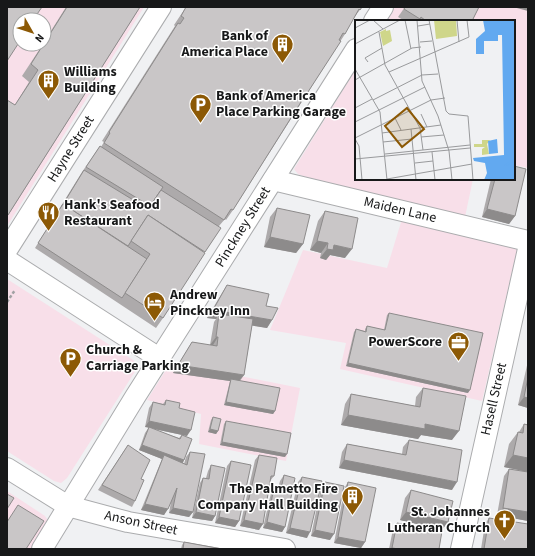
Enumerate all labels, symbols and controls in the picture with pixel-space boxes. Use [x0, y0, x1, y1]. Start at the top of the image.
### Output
north arrow [12, 12, 52, 52]
inset map [355, 20, 515, 180]
place label: Bank of America Place [181, 26, 269, 62]
text: N [31, 30, 48, 46]
building icon: Bank of America Place [270, 31, 296, 64]
place label: Williams Building [64, 62, 117, 98]
building icon: Williams Building [36, 67, 62, 100]
place label: Bank of America Place Parking Garage [216, 86, 346, 122]
parking icon: Bank of America Place Parking Garage [187, 91, 213, 124]
street label: Hayne Street [43, 112, 100, 186]
street label: Pinckney Street [210, 183, 276, 271]
street label: Maiden Lane [362, 192, 439, 228]
place label: Hank's Seafood Restaurant [64, 195, 160, 231]
restaurant icon: Hank's Seafood Restaurant [35, 200, 61, 233]
place label: Andrew Pinckney Inn [169, 285, 250, 321]
hotel icon: Andrew Pinckney Inn [142, 290, 168, 323]
office icon: PowerScore [445, 329, 471, 362]
place label: PowerScore [368, 332, 442, 352]
place label: Church & Carriage Parking [86, 340, 190, 376]
parking icon: Church & Carriage Parking [58, 345, 84, 378]
street label: Hasell Street [476, 360, 512, 437]
place label: The Palmetto Fire Company Hall Building [197, 479, 339, 515]
building icon: The Palmetto Fire Company Hall Building [340, 484, 366, 517]
place label: St. Johannes Lutheran Church [387, 502, 490, 538]
street label: Anson Street [103, 505, 180, 541]
church icon: St. Johannes Lutheran Church [492, 507, 518, 540]

